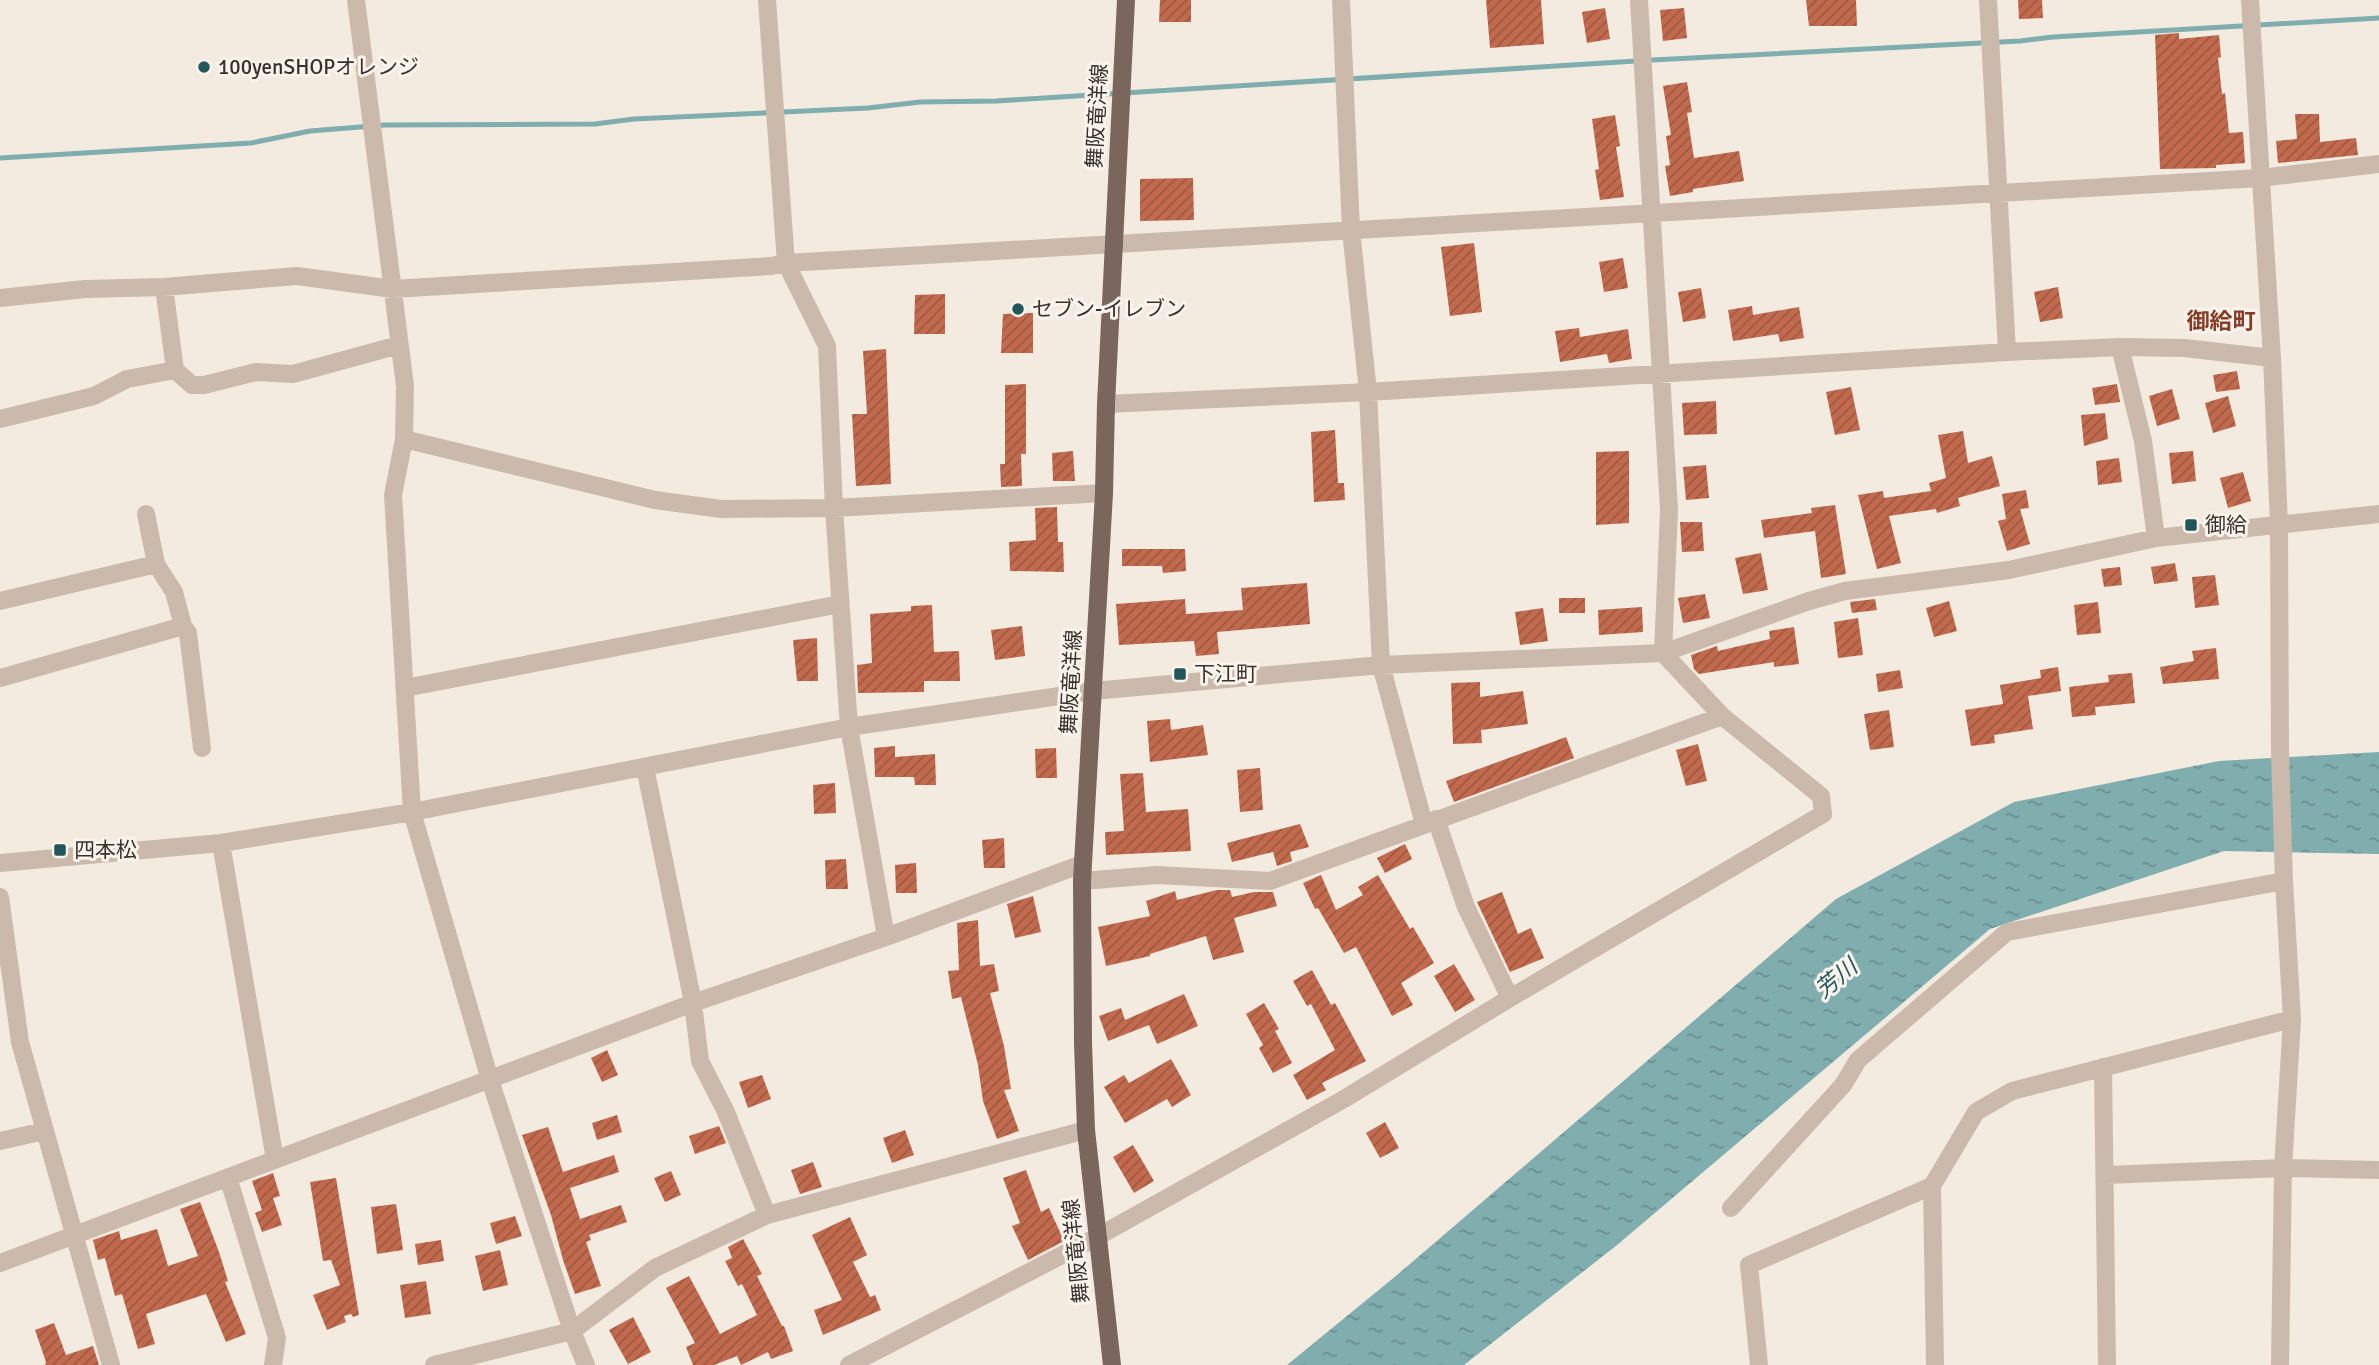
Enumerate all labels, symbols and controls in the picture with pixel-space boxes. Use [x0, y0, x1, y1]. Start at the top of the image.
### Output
place label: 100yenSHOPオレンジ [218, 54, 419, 80]
marker: 100yenSHOPオレンジ [196, 59, 212, 75]
street label: 舞阪竜洋線 [1081, 63, 1113, 169]
place label: セブン-イレブン [1032, 296, 1186, 322]
marker: セブン-イレブン [1010, 301, 1026, 317]
district label: 御給町 [2187, 307, 2256, 336]
place label: 御給 [2205, 512, 2247, 538]
marker: 御給 [2183, 517, 2199, 533]
street label: 舞阪竜洋線 [1055, 629, 1087, 735]
place label: 下江町 [1194, 661, 1257, 687]
marker: 下江町 [1172, 666, 1188, 682]
place label: 四本松 [74, 837, 137, 863]
marker: 四本松 [52, 842, 68, 858]
water label: 芳川 [1809, 951, 1866, 1004]
street label: 舞阪竜洋線 [1058, 1197, 1094, 1305]

